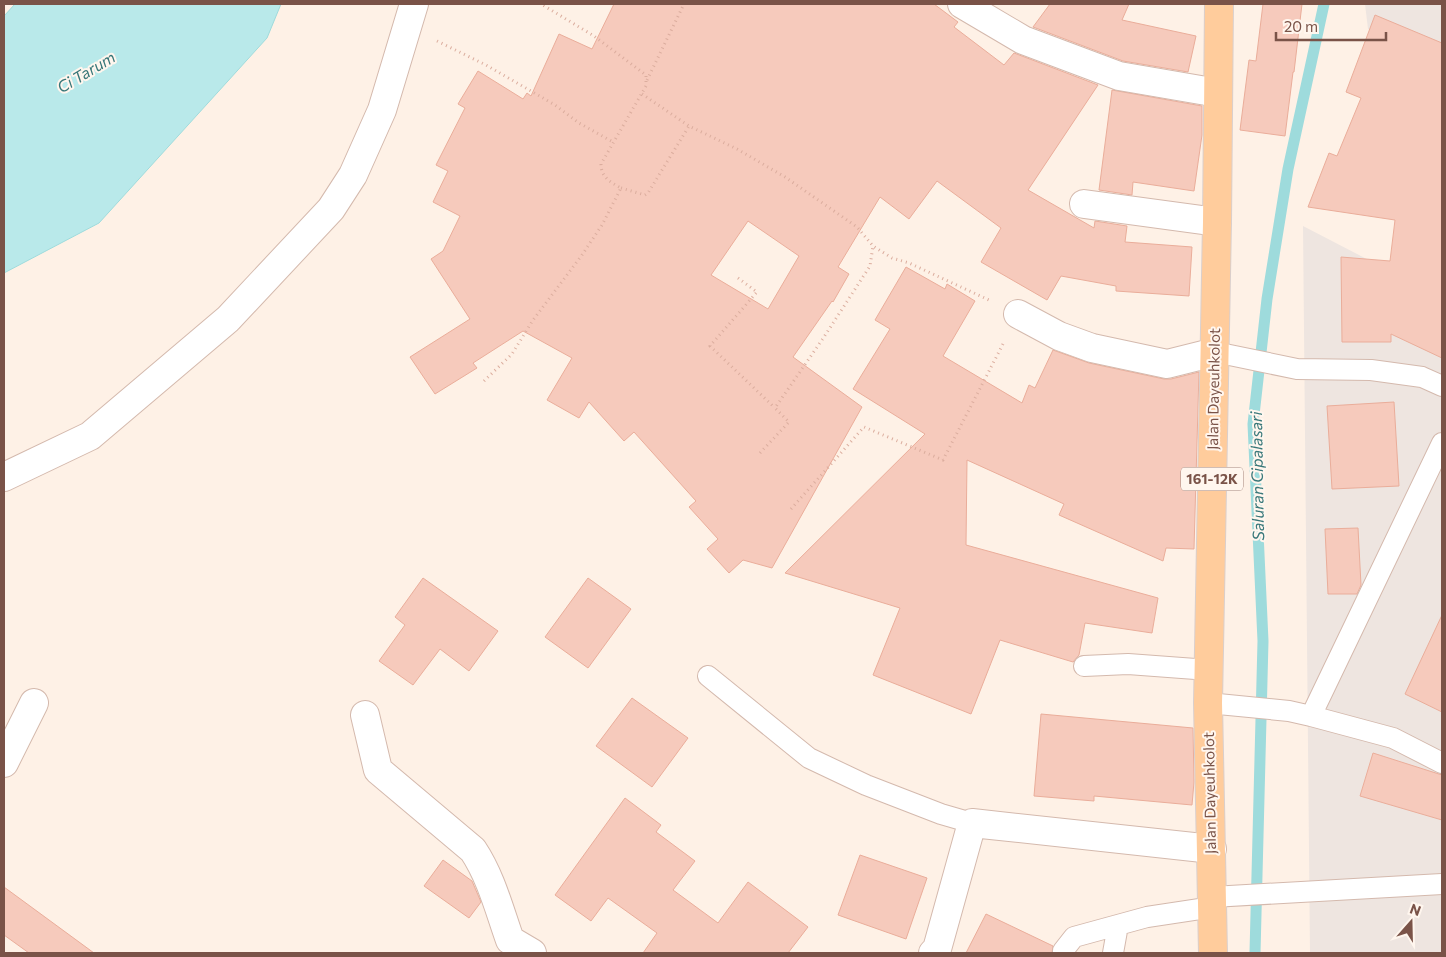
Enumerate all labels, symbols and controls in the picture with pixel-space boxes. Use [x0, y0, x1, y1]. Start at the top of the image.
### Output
scale bar [1276, 10, 1386, 42]
text: 20 m [1284, 17, 1318, 35]
water label: Ci Tarum [53, 47, 118, 96]
street label: Jalan Dayeuhkolot [1203, 328, 1223, 450]
water label: Saluran Cipalasari [1246, 410, 1267, 541]
road number: 161-12K [1181, 468, 1243, 490]
street label: Jalan Dayeuhkolot [1199, 732, 1219, 854]
north arrow [1386, 897, 1436, 947]
text: N [1408, 900, 1423, 919]

